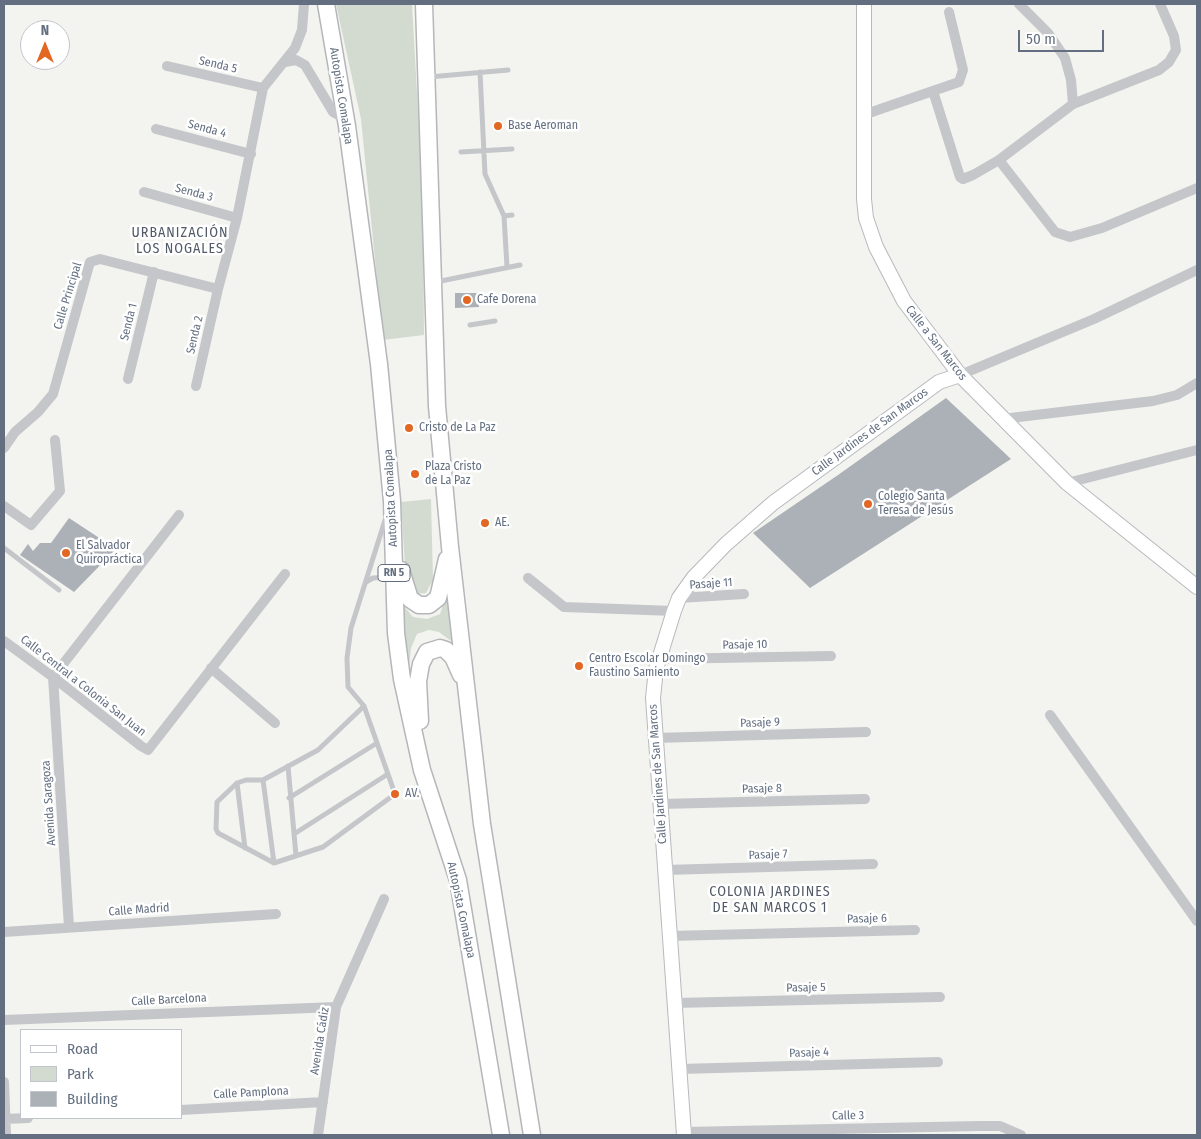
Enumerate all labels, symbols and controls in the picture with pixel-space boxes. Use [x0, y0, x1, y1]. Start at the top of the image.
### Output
north arrow [20, 20, 70, 70]
scale bar [1021, 20, 1107, 52]
text: N [41, 22, 49, 39]
text: 50 m [1026, 30, 1056, 48]
street label: Autopista Comalapa [326, 46, 356, 146]
street label: Senda 5 [197, 54, 239, 76]
street label: Senda 4 [186, 117, 228, 141]
place label: Base Aeroman [508, 119, 578, 133]
marker: Base Aeroman [492, 120, 504, 132]
street label: Senda 3 [173, 181, 215, 205]
district label: URBANIZACIÓN LOS NOGALES [130, 225, 230, 258]
street label: Calle Principal [51, 261, 85, 331]
place label: Cafe Dorena [477, 293, 536, 307]
marker: Cafe Dorena [461, 294, 473, 306]
street label: Senda 1 [117, 302, 141, 342]
street label: Calle a San Marcos [902, 303, 970, 383]
street label: Senda 2 [184, 315, 206, 355]
street label: Calle Jardines de San Marcos [809, 385, 931, 479]
place label: Cristo de La Paz [419, 421, 496, 435]
marker: Cristo de La Paz [403, 422, 415, 434]
street label: Autopista Comalapa [381, 449, 401, 547]
place label: Plaza Cristo de La Paz [425, 460, 482, 488]
marker: Plaza Cristo de La Paz [409, 468, 421, 480]
place label: Colegio Santa Teresa de Jesús [878, 490, 953, 518]
marker: Colegio Santa Teresa de Jesús [862, 498, 874, 510]
place label: AE. [495, 516, 509, 530]
marker: AE. [479, 517, 491, 529]
place label: El Salvador Quiropráctica [76, 539, 142, 567]
marker: El Salvador Quiropráctica [60, 547, 72, 559]
road number: RN 5 [378, 564, 410, 582]
street label: Pasaje 11 [689, 575, 733, 593]
street label: Calle Central a Colonia San Juan [17, 632, 149, 740]
street label: Pasaje 10 [722, 637, 768, 653]
place label: Centro Escolar Domingo Faustino Samiento [589, 652, 706, 680]
marker: Centro Escolar Domingo Faustino Samiento [573, 660, 585, 672]
street label: Calle Jardines de San Marcos [646, 704, 670, 844]
street label: Pasaje 9 [740, 715, 780, 731]
street label: Avenida Saragoza [39, 760, 59, 846]
street label: Pasaje 8 [742, 781, 782, 797]
place label: AV. [405, 787, 419, 801]
marker: AV. [389, 788, 401, 800]
street label: Pasaje 7 [748, 847, 788, 863]
street label: Autopista Comalapa [444, 861, 478, 959]
district label: COLONIA JARDINES DE SAN MARCOS 1 [707, 884, 833, 916]
street label: Calle Madrid [108, 901, 170, 919]
street label: Pasaje 6 [847, 911, 887, 927]
street label: Pasaje 5 [786, 980, 826, 996]
street label: Calle Barcelona [131, 991, 207, 1009]
street label: Avenida Cádiz [308, 1006, 332, 1076]
legend [20, 1029, 182, 1119]
text: Road [67, 1040, 98, 1058]
street label: Pasaje 4 [789, 1045, 829, 1061]
text: Park [67, 1065, 94, 1083]
street label: Calle Pamplona [213, 1084, 289, 1102]
text: Building [67, 1090, 118, 1108]
street label: Calle 3 [832, 1109, 864, 1123]

